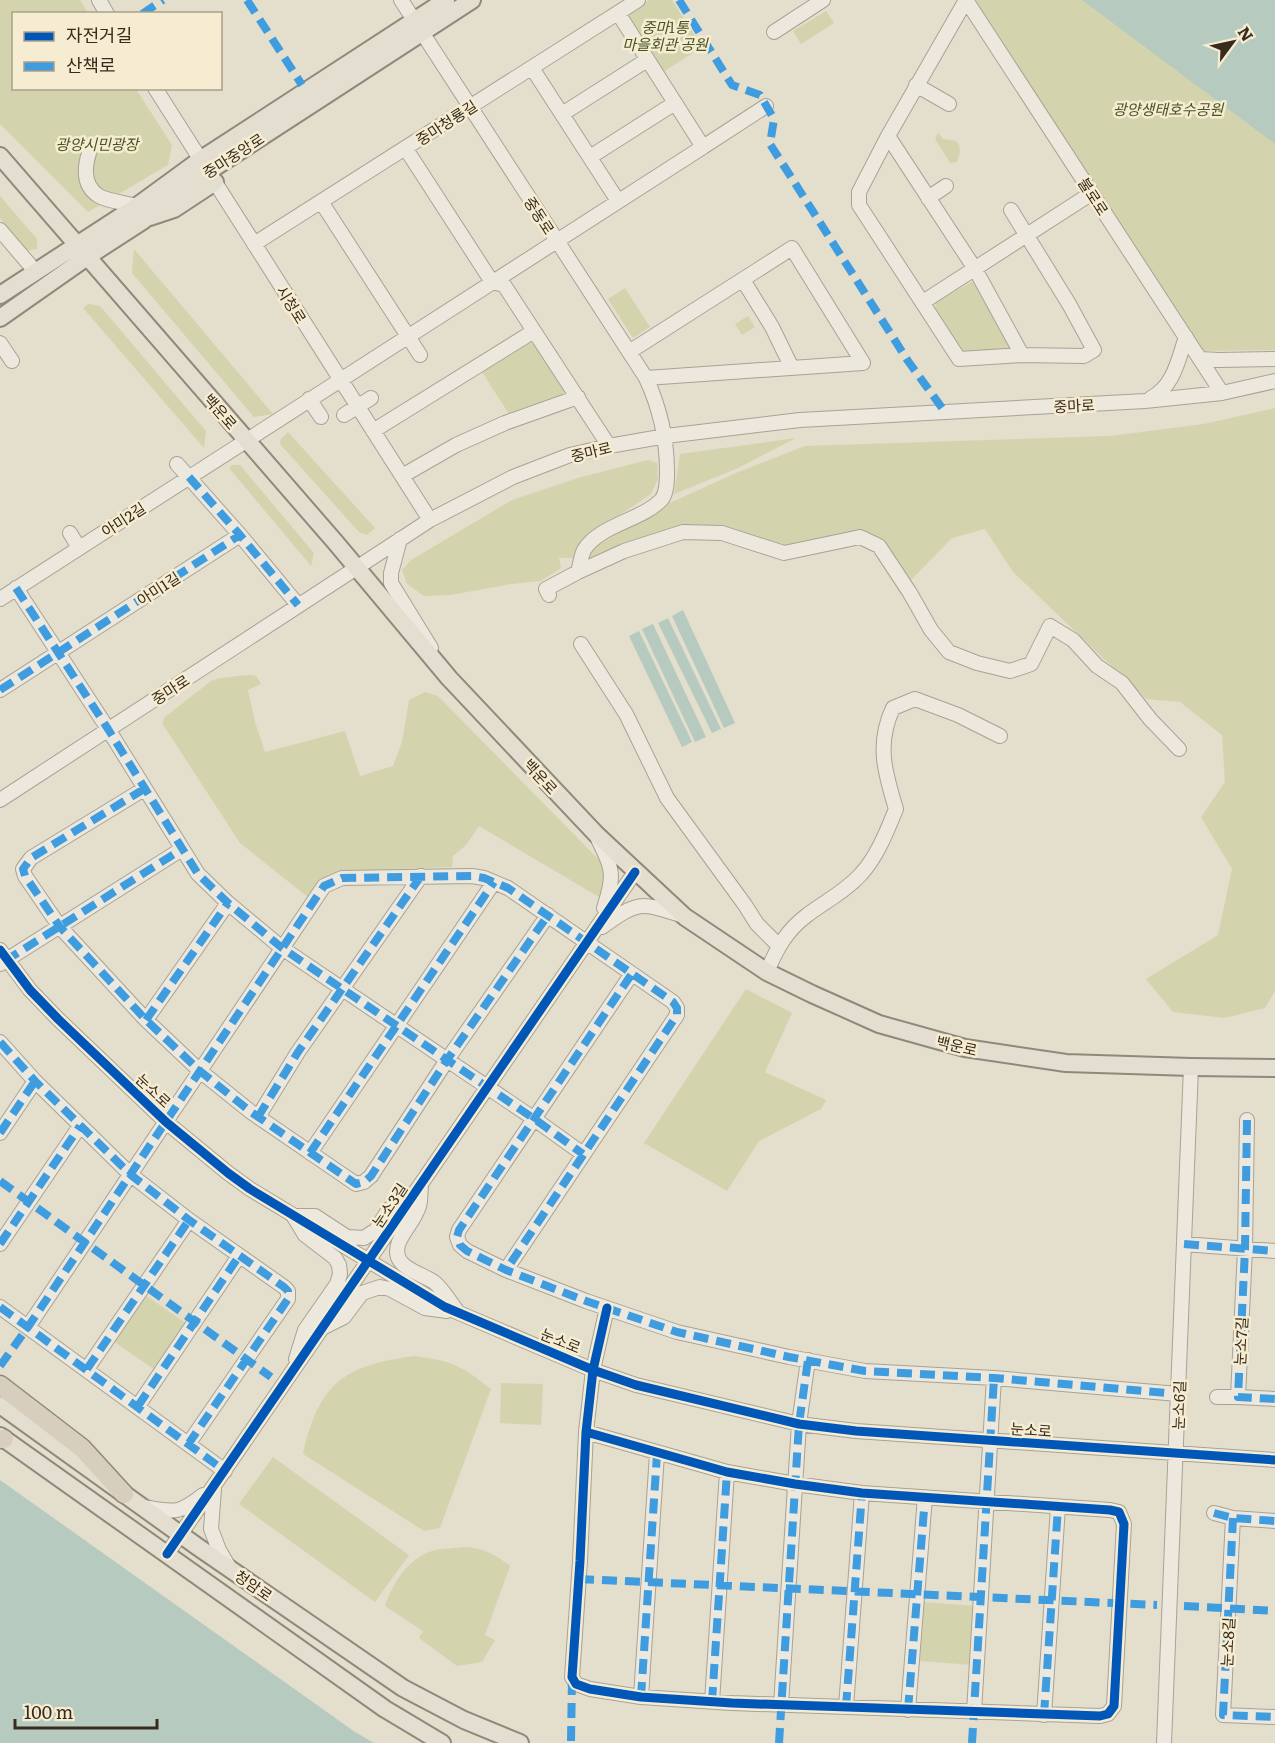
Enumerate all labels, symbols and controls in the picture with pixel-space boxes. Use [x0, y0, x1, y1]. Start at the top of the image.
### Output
legend [12, 12, 222, 90]
north arrow [1203, 12, 1263, 72]
park label: 중마1통 마을회관 공원 [622, 15, 709, 55]
text: 자전거길 [66, 21, 132, 48]
text: N [1233, 21, 1260, 45]
text: 산책로 [66, 51, 116, 78]
street label: 중마청룡길 [411, 94, 481, 150]
park label: 광양생태호수공원 [1113, 97, 1224, 120]
street label: 중마중앙로 [198, 127, 268, 183]
park label: 광양시민광장 [56, 132, 141, 155]
street label: 불로로 [1073, 172, 1115, 220]
street label: 중동로 [519, 191, 561, 239]
street label: 시청로 [271, 280, 313, 328]
street label: 백운로 [199, 388, 243, 434]
street label: 중마로 [1053, 392, 1095, 418]
street label: 중마로 [568, 435, 614, 467]
street label: 아미2길 [96, 496, 150, 542]
street label: 아미1길 [132, 565, 184, 611]
street label: 중마로 [146, 668, 194, 710]
street label: 백운로 [518, 753, 564, 799]
street label: 백운로 [934, 1029, 980, 1061]
street label: 눈소로 [131, 1067, 177, 1113]
street label: 눈소3길 [366, 1178, 412, 1232]
street label: 눈소7길 [1227, 1316, 1253, 1366]
street label: 눈소로 [537, 1322, 585, 1358]
street label: 눈소6길 [1166, 1380, 1190, 1430]
street label: 눈소로 [1010, 1416, 1052, 1442]
street label: 청암로 [230, 1564, 278, 1606]
street label: 눈소8길 [1214, 1617, 1240, 1667]
scale bar [15, 1692, 158, 1730]
text: 100 m [24, 1698, 73, 1725]

